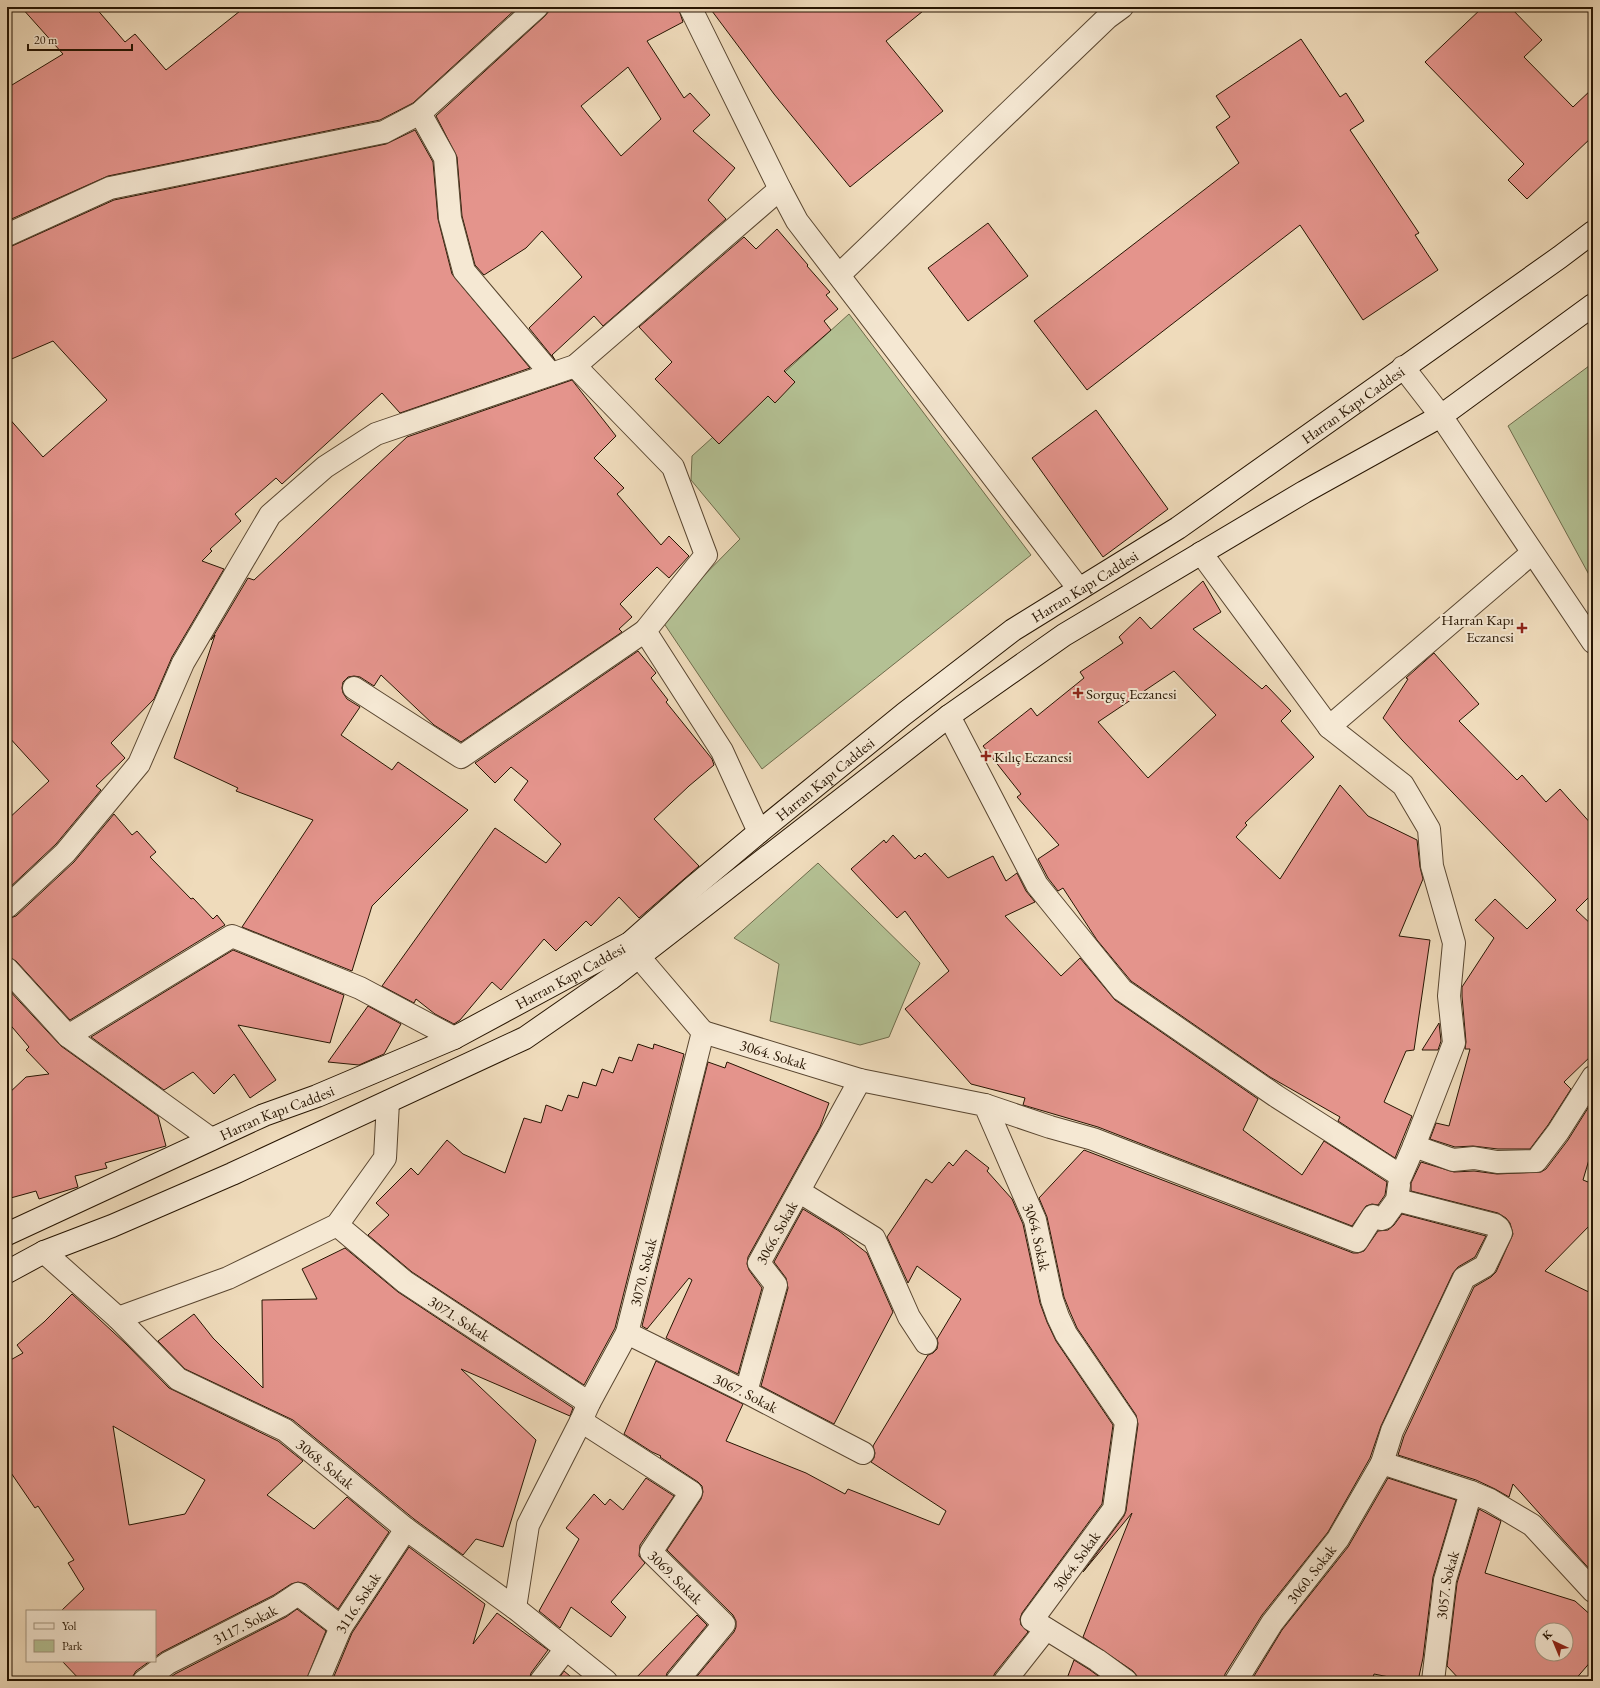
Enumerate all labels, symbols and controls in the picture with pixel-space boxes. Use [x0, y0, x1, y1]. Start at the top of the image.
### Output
scale bar [28, 26, 132, 52]
text: 20 m [34, 32, 58, 48]
street label: Harran Kapı Caddesi [1297, 361, 1408, 447]
street label: Harran Kapı Caddesi [1027, 546, 1142, 626]
place label: Harran Kapı Eczanesi [1441, 610, 1514, 646]
marker: Harran Kapı Eczanesi [1517, 623, 1527, 633]
place label: Sorguç Eczanesi [1086, 684, 1177, 703]
marker: Sorguç Eczanesi [1073, 688, 1083, 698]
street label: Harran Kapı Caddesi [771, 733, 878, 825]
place label: Kılıç Eczanesi [994, 747, 1072, 766]
marker: Kılıç Eczanesi [981, 751, 991, 761]
street label: Harran Kapı Caddesi [512, 938, 628, 1013]
street label: 3064. Sokak [738, 1034, 811, 1073]
street label: Harran Kapı Caddesi [216, 1080, 337, 1144]
street label: 3066. Sokak [751, 1196, 802, 1267]
street label: 3064. Sokak [1019, 1200, 1055, 1274]
street label: 3070. Sokak [625, 1235, 660, 1308]
street label: 3071. Sokak [425, 1291, 495, 1345]
street label: 3067. Sokak [711, 1368, 782, 1417]
street label: 3068. Sokak [293, 1434, 359, 1493]
street label: 3064. Sokak [1048, 1527, 1105, 1595]
street label: 3060. Sokak [1282, 1540, 1340, 1607]
street label: 3069. Sokak [644, 1545, 708, 1608]
street label: 3057. Sokak [1431, 1548, 1463, 1620]
street label: 3116. Sokak [330, 1568, 385, 1636]
street label: 3117. Sokak [209, 1599, 281, 1648]
legend [26, 1610, 156, 1662]
text: Yol [62, 1618, 76, 1634]
north arrow [1534, 1622, 1574, 1662]
text: K [1539, 1626, 1555, 1643]
text: Park [62, 1638, 83, 1654]

